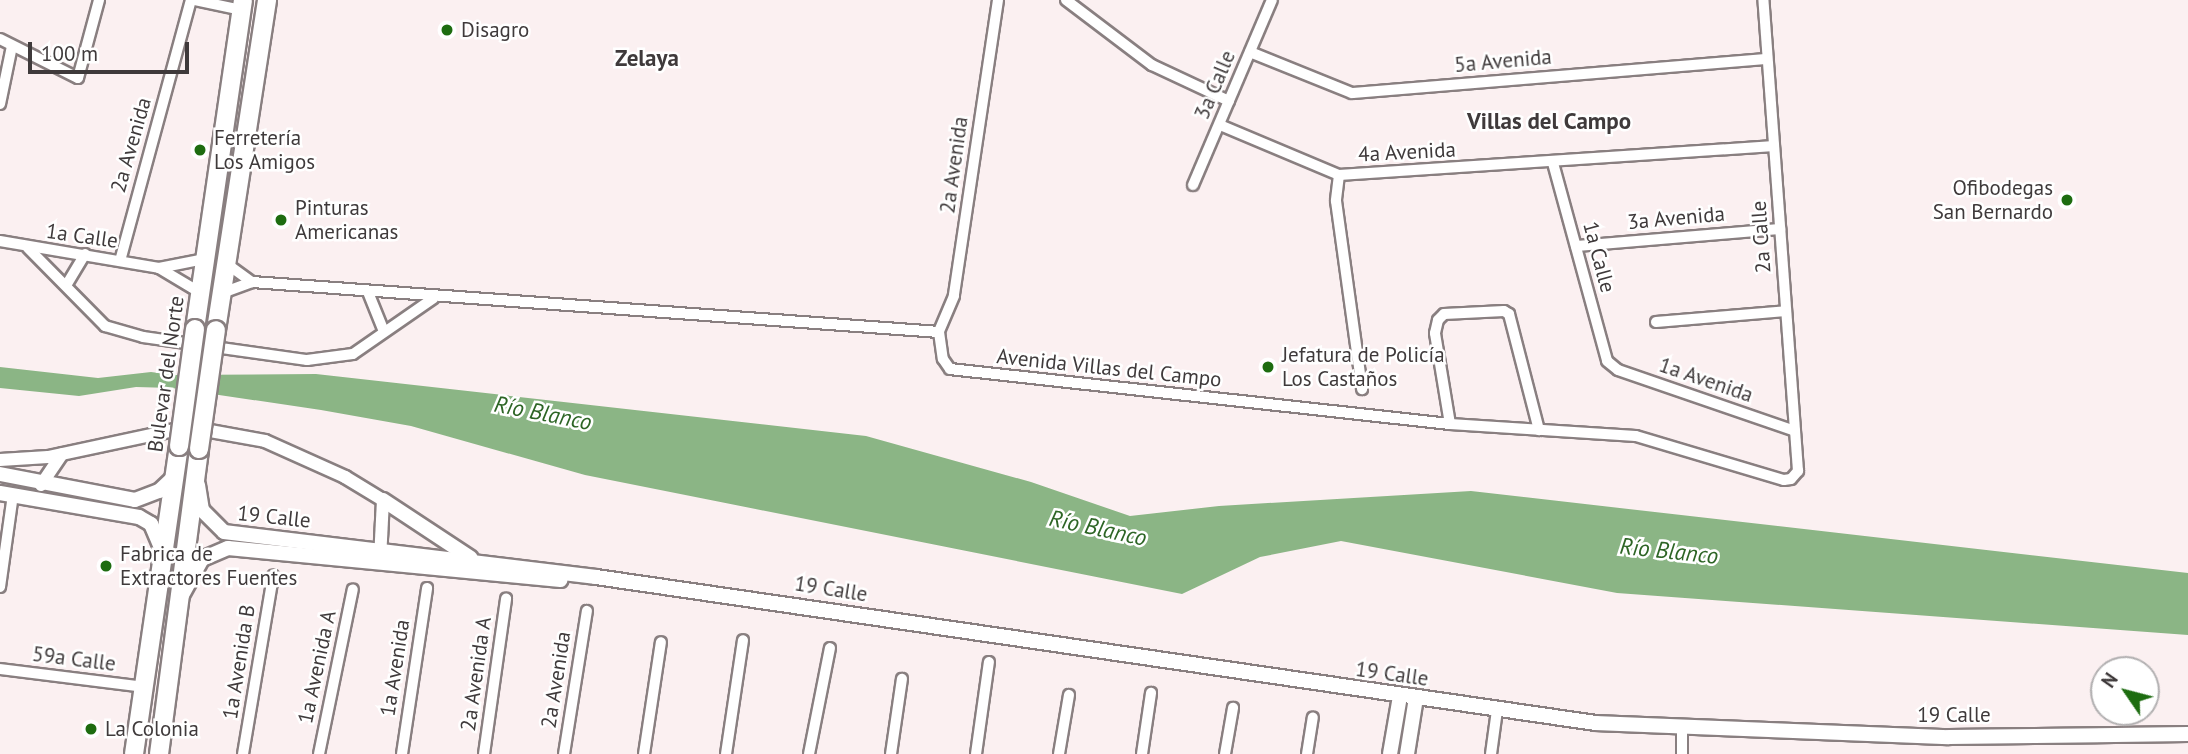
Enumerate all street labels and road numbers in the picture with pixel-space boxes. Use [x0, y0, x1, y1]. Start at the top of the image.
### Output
street label: 5a Avenida [1453, 44, 1553, 78]
street label: 3a Calle [1189, 47, 1241, 123]
street label: 2a Avenida [105, 94, 157, 196]
street label: 2a Avenida [935, 115, 973, 215]
street label: 4a Avenida [1357, 137, 1457, 167]
street label: 2a Calle [1746, 200, 1776, 274]
street label: 3a Avenida [1626, 201, 1726, 235]
street label: 1a Calle [44, 218, 120, 254]
street label: 1a Calle [1577, 219, 1621, 295]
street label: Bulevar del Norte [143, 294, 189, 454]
street label: Avenida Villas del Campo [995, 344, 1223, 392]
street label: 1a Avenida [1655, 352, 1757, 408]
street label: 19 Calle [236, 501, 312, 533]
street label: 19 Calle [793, 571, 869, 607]
street label: 1a Avenida B [217, 603, 261, 721]
street label: 1a Avenida A [293, 608, 341, 726]
street label: 2a Avenida A [455, 615, 497, 733]
street label: 1a Avenida [375, 617, 415, 719]
street label: 2a Avenida [536, 629, 576, 731]
street label: 59a Calle [31, 641, 117, 677]
street label: 19 Calle [1354, 656, 1430, 692]
street label: 19 Calle [1917, 702, 1991, 728]

